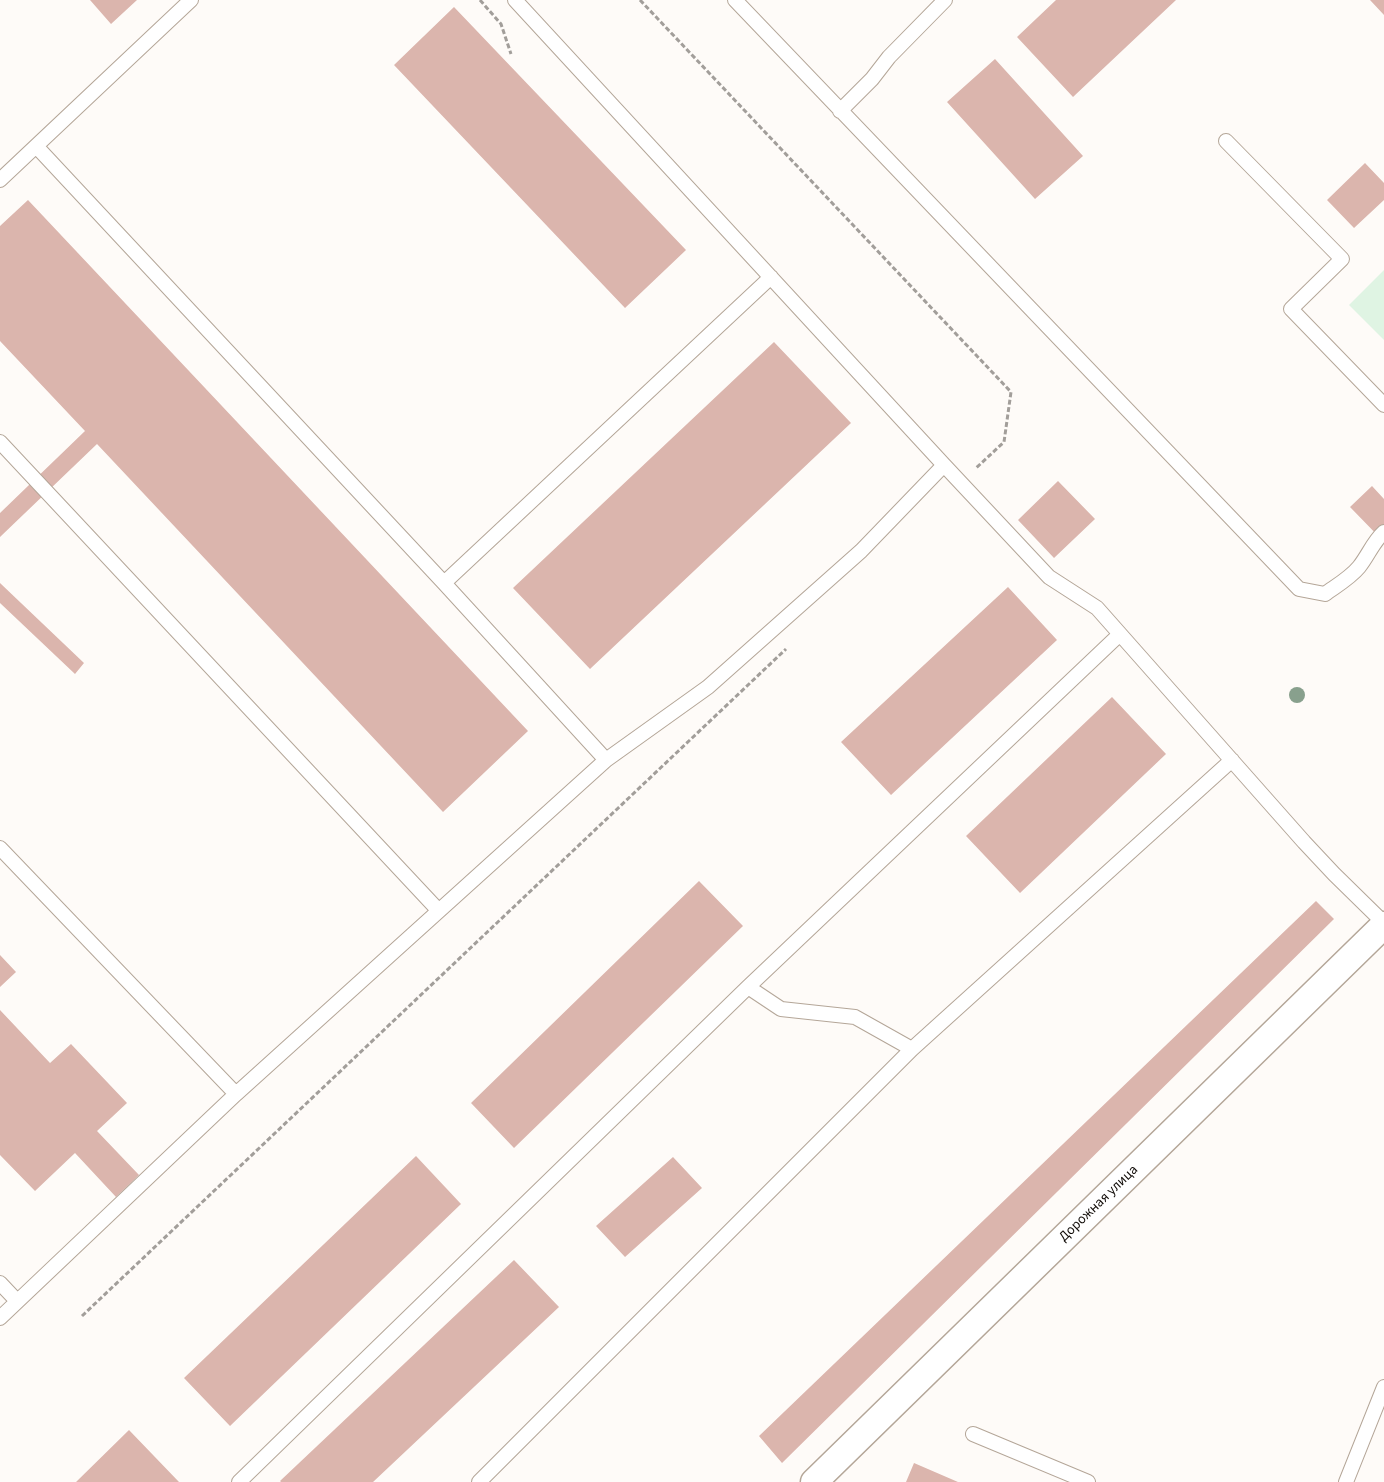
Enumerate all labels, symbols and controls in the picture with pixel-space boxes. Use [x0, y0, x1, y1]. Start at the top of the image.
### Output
street label: Дорожная улица [1056, 1162, 1142, 1246]

